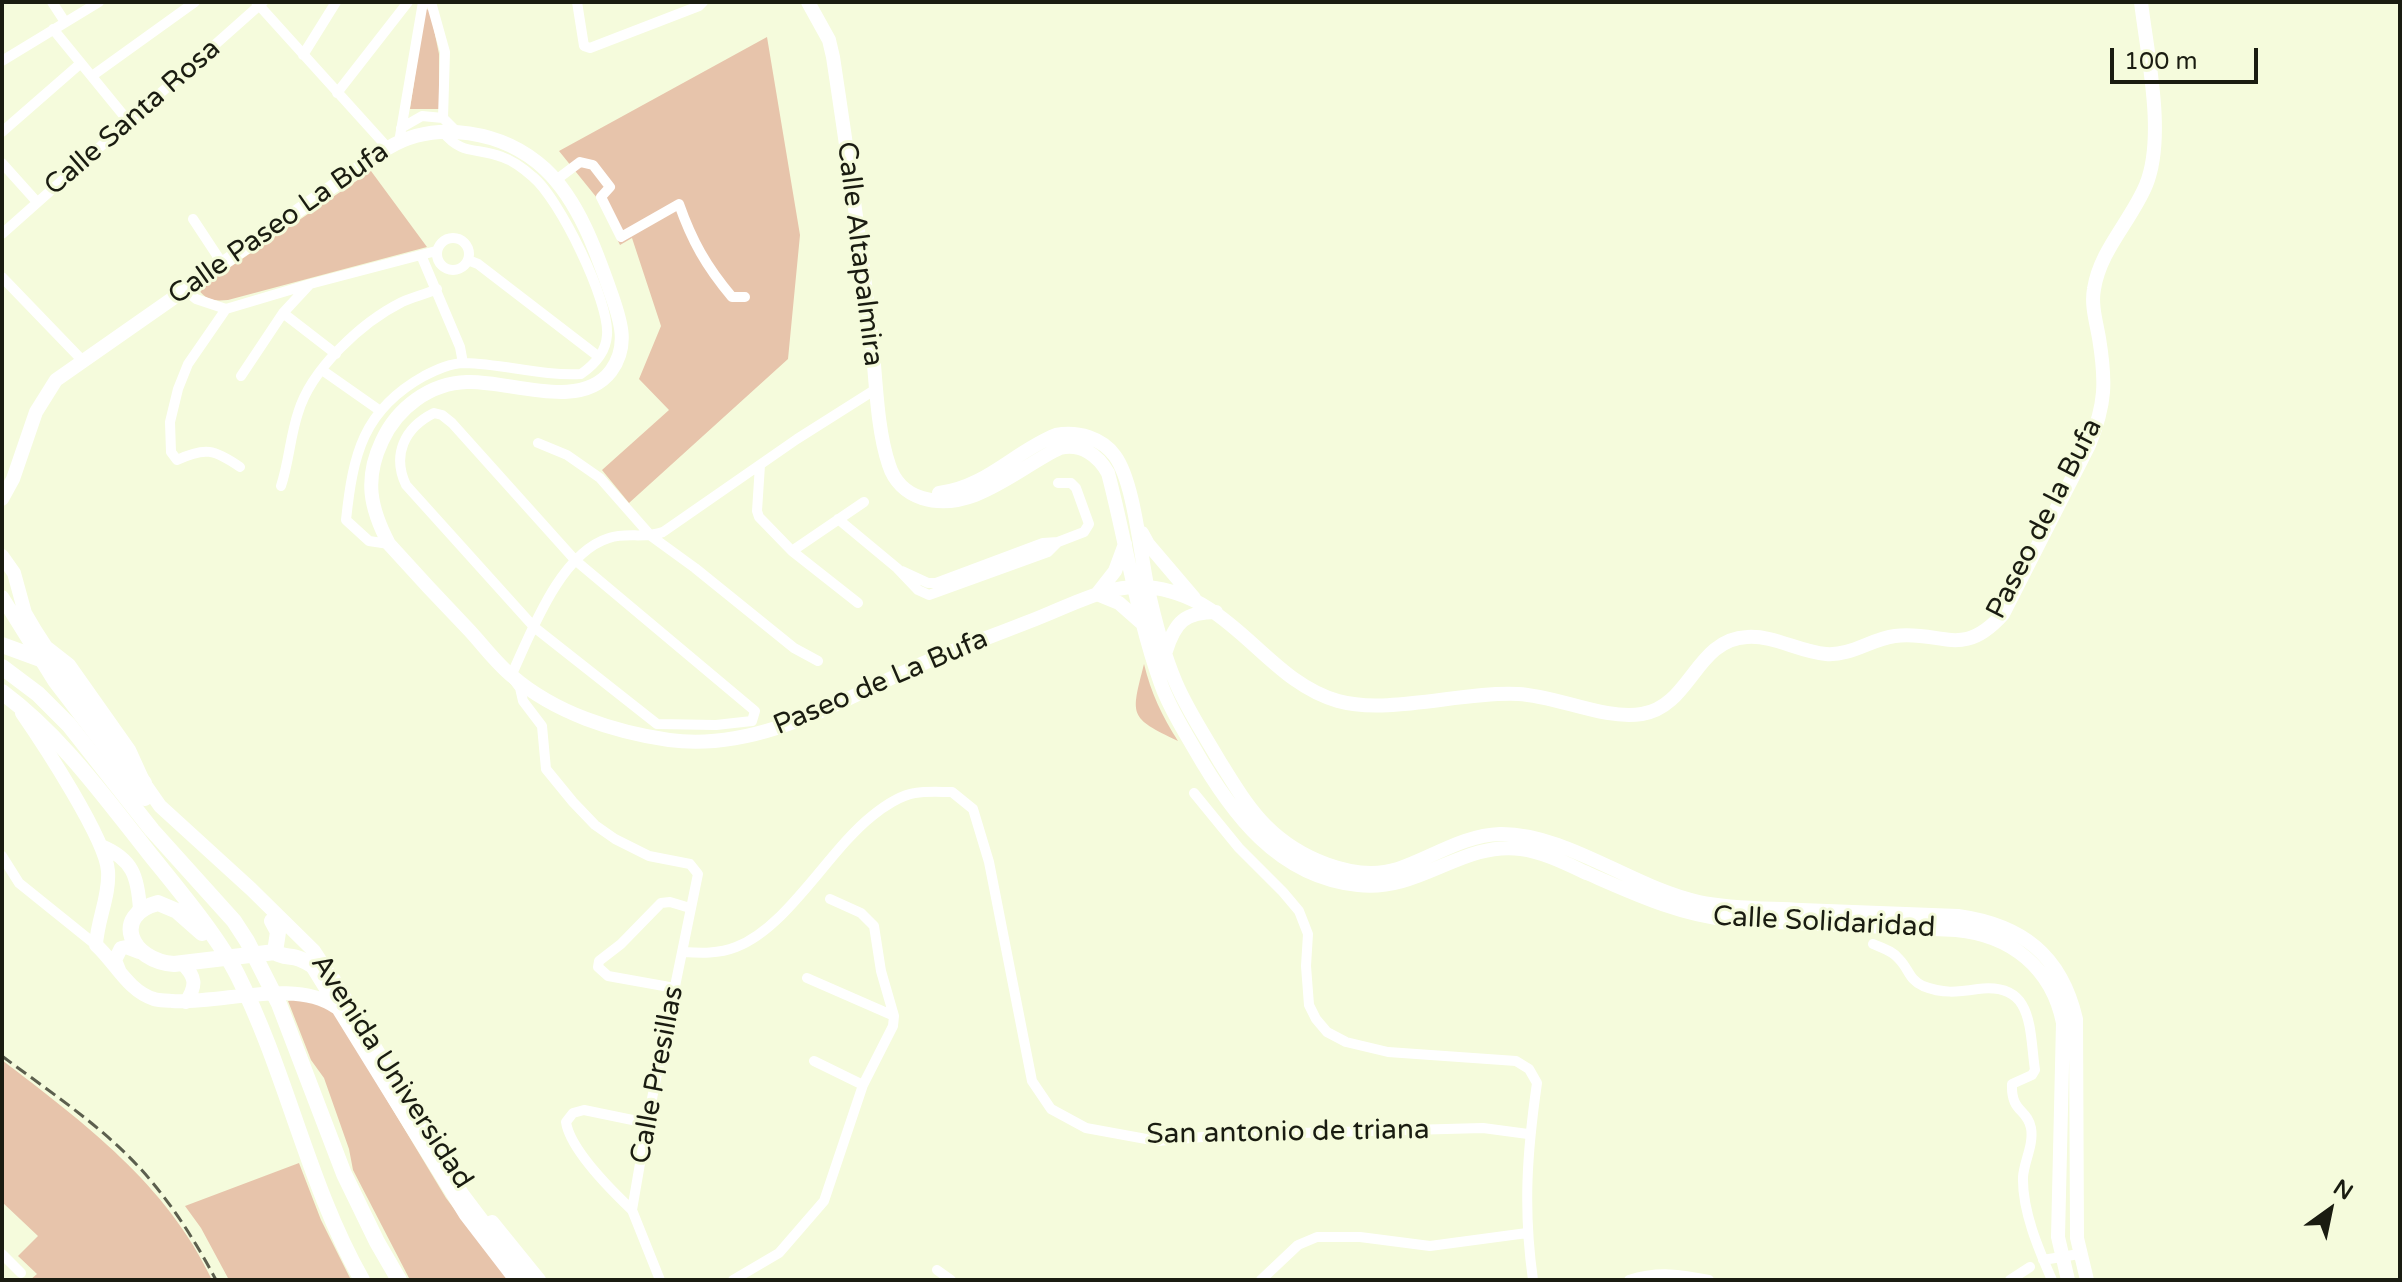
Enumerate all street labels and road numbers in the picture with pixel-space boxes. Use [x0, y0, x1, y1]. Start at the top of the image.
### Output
street label: Calle Santa Rosa [38, 33, 228, 203]
street label: Calle Paseo La Bufa [162, 135, 396, 313]
street label: Calle Altapalmira [829, 140, 889, 368]
street label: Paseo de la Bufa [1980, 413, 2110, 625]
street label: Paseo de La Bufa [769, 623, 993, 743]
street label: Calle Solidaridad [1712, 900, 1936, 946]
street label: Avenida Universidad [303, 949, 479, 1195]
street label: Calle Presillas [624, 983, 692, 1167]
street label: San antonio de triana [1146, 1114, 1430, 1152]

